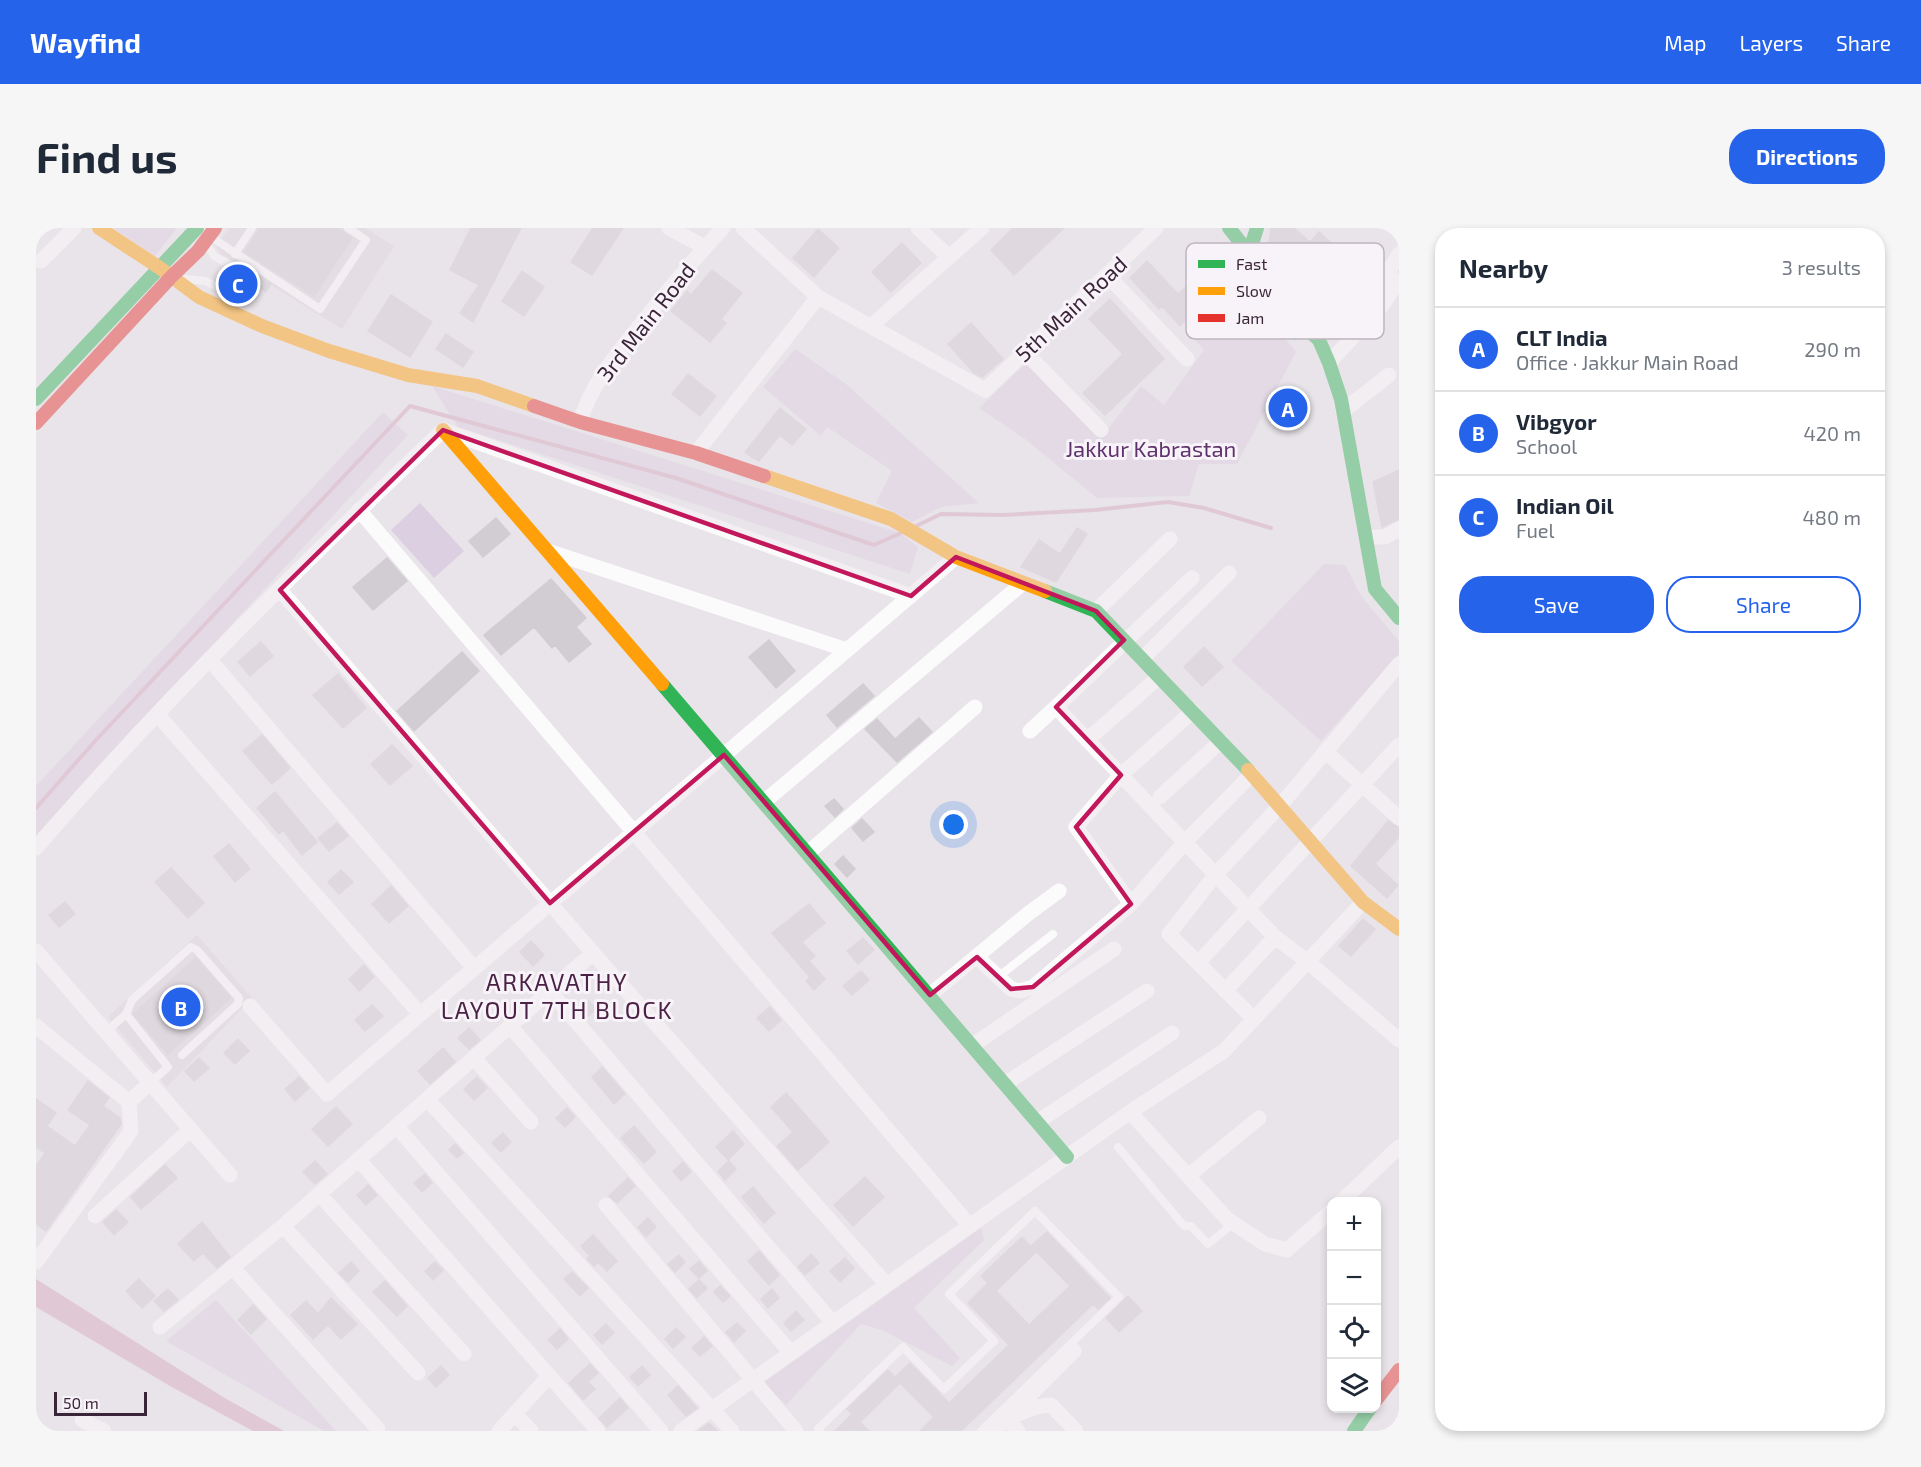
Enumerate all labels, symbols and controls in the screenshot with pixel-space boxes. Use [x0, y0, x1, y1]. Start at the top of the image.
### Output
text: Wayfind [30, 25, 141, 59]
text: Map [1664, 30, 1706, 55]
text: Layers [1739, 30, 1803, 55]
text: Share [1836, 30, 1891, 55]
button: Directions [1729, 129, 1885, 184]
text: Find us [36, 131, 178, 181]
legend [1186, 243, 1384, 339]
street label: 5th Main Road [1009, 250, 1131, 367]
text: Nearby [1459, 252, 1548, 283]
text: Fast [1236, 254, 1267, 273]
text: 3 results [1782, 255, 1861, 279]
street label: 3rd Main Road [591, 257, 700, 386]
pin: C [218, 262, 258, 306]
text: Slow [1236, 281, 1272, 300]
text: Jam [1236, 308, 1264, 327]
text: CLT India [1516, 324, 1608, 350]
text: A [1472, 337, 1485, 361]
text: 290 m [1804, 337, 1861, 361]
text: Office · Jakkur Main Road [1516, 350, 1739, 374]
pin: A [1268, 386, 1308, 430]
text: Vibgyor [1516, 408, 1597, 434]
text: B [1472, 421, 1485, 445]
text: 420 m [1803, 421, 1861, 445]
text: School [1516, 434, 1577, 458]
park label: Jakkur Kabrastan [1066, 435, 1236, 461]
text: Indian Oil [1516, 492, 1614, 518]
text: C [1473, 505, 1484, 529]
text: 480 m [1803, 505, 1861, 529]
text: Fuel [1516, 518, 1555, 542]
button: Save [1459, 576, 1654, 633]
button: Share [1666, 576, 1861, 633]
your location [939, 810, 968, 839]
district label: ARKAVATHY LAYOUT 7TH BLOCK [441, 967, 673, 1024]
pin: B [162, 984, 200, 1030]
map controls [1327, 1197, 1381, 1413]
button: + [1327, 1197, 1381, 1251]
button: − [1327, 1251, 1381, 1305]
button: locate [1327, 1305, 1381, 1359]
button: layers [1327, 1359, 1381, 1413]
scale bar [54, 1389, 147, 1416]
text: 50 m [63, 1393, 99, 1412]

